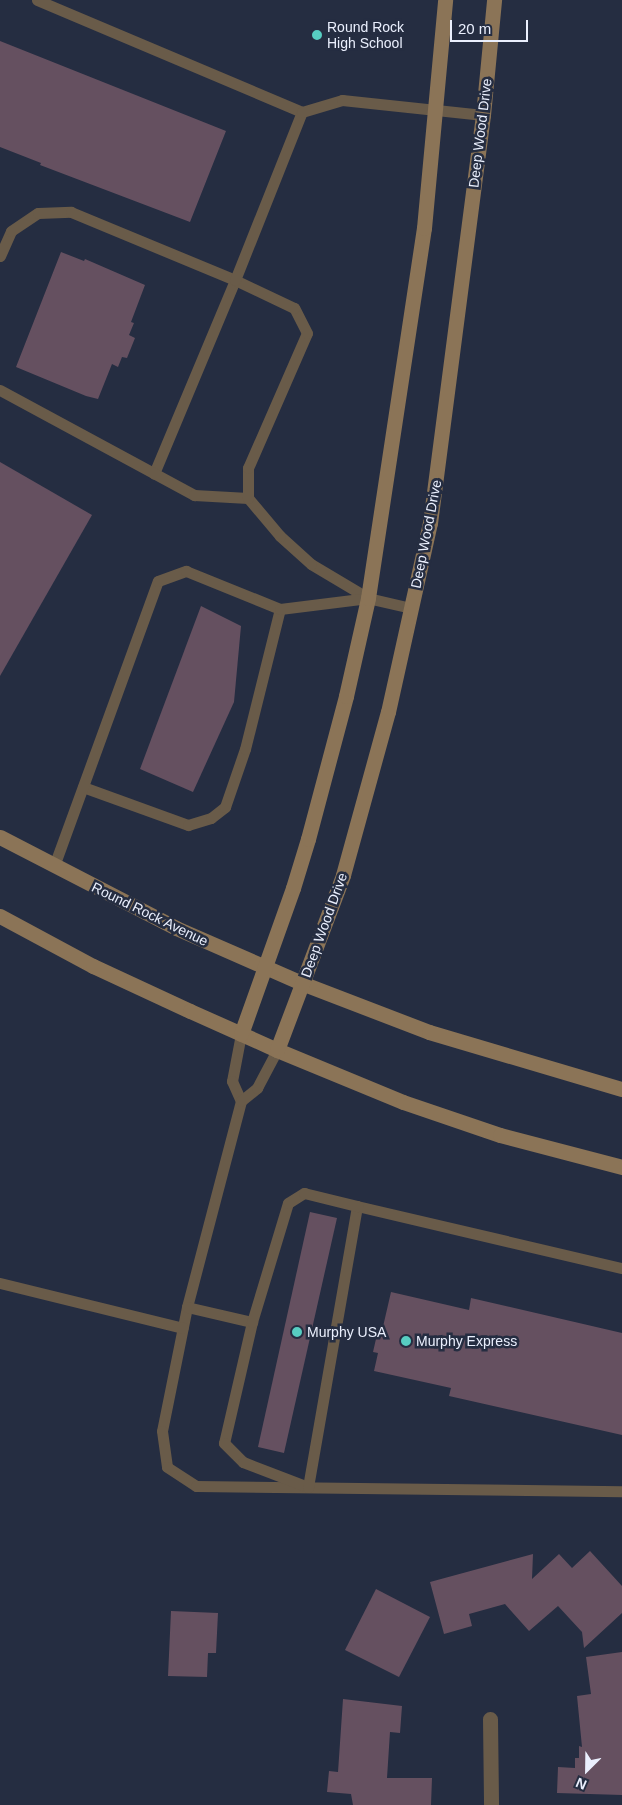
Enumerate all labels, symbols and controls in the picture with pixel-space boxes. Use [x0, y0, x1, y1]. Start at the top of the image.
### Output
scale bar [452, 10, 530, 42]
place label: Round Rock High School [327, 19, 404, 52]
text: 20 m [458, 20, 491, 37]
marker: Round Rock High School [311, 29, 323, 41]
street label: Deep Wood Drive [465, 77, 495, 189]
street label: Deep Wood Drive [407, 478, 445, 590]
street label: Deep Wood Drive [297, 870, 351, 980]
street label: Round Rock Avenue [89, 878, 211, 950]
place label: Murphy USA [307, 1324, 386, 1340]
marker: Murphy USA [291, 1326, 303, 1338]
place label: Murphy Express [416, 1333, 517, 1349]
marker: Murphy Express [400, 1335, 412, 1347]
north arrow [562, 1745, 612, 1795]
text: N [573, 1774, 589, 1793]

